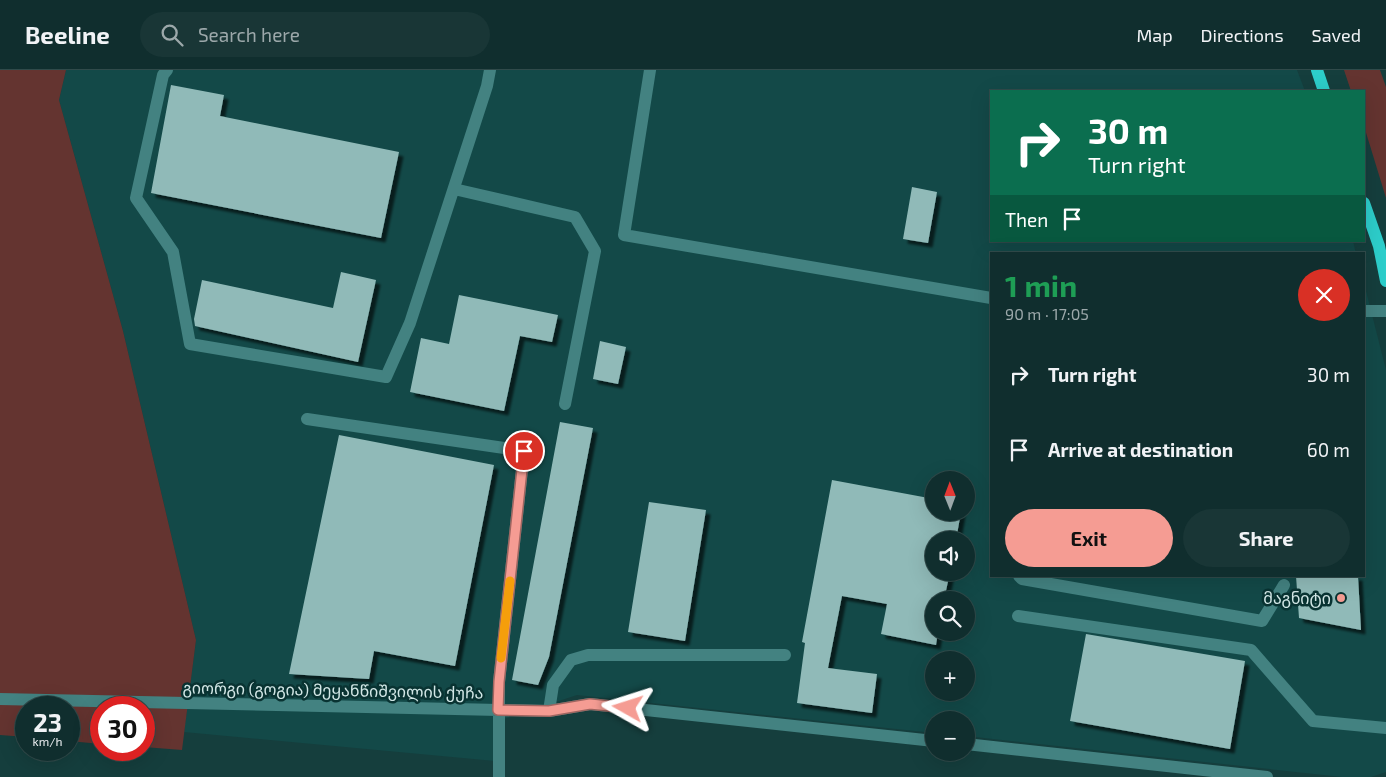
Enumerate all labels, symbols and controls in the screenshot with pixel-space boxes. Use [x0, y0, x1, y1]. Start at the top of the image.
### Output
search box [140, 12, 490, 57]
text: Beeline [25, 20, 110, 49]
icon: search [158, 21, 186, 49]
text: Search here [198, 23, 300, 46]
text: Map [1136, 24, 1173, 46]
text: Directions [1201, 24, 1284, 46]
text: Saved [1312, 24, 1361, 46]
text: 30 m [1088, 109, 1168, 151]
icon: right [1005, 110, 1070, 175]
text: Turn right [1088, 151, 1186, 177]
icon: arrive [1058, 205, 1086, 233]
text: Then [1005, 208, 1048, 231]
text: 1 min [1005, 267, 1077, 303]
button: close [1298, 269, 1350, 321]
text: 90 m · 17:05 [1005, 304, 1089, 323]
icon: right [1005, 361, 1033, 389]
text: Turn right [1048, 363, 1136, 386]
text: 30 m [1307, 363, 1350, 386]
pin [503, 430, 545, 472]
icon: arrive [1005, 436, 1033, 464]
icon: arrive [510, 437, 538, 465]
text: Arrive at destination [1048, 438, 1233, 461]
text: 60 m [1307, 438, 1350, 461]
north arrow [925, 471, 975, 521]
map controls [925, 471, 975, 761]
button: Exit [1005, 509, 1173, 567]
button: Share [1183, 509, 1350, 567]
button: sound [925, 531, 975, 581]
place label: მაგნიტი [1263, 588, 1331, 608]
button: search [925, 591, 975, 641]
marker: მაგნიტი [1335, 592, 1347, 604]
button: + [925, 651, 975, 701]
street label: გიორგი (გოგია) მეყანწიშვილის ქუჩა [183, 677, 483, 704]
position arrow [601, 681, 653, 733]
speed limit sign: 30 [90, 696, 155, 761]
text: 23 [33, 707, 62, 737]
button: − [925, 711, 975, 761]
text: km/h [33, 734, 62, 748]

